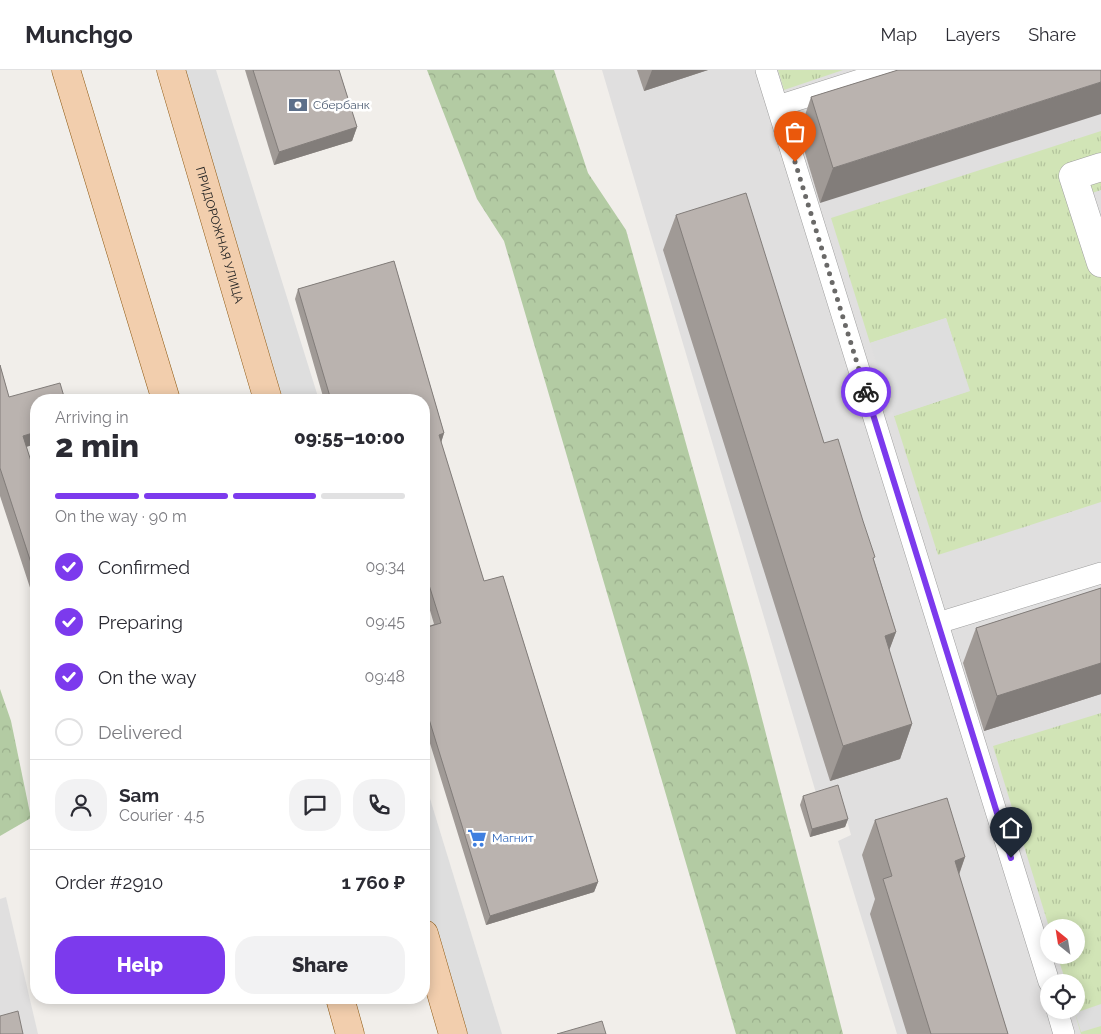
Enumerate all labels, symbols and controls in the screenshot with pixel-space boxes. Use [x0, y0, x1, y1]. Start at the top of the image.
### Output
text: Munchgo [25, 20, 133, 49]
text: Map [881, 24, 917, 45]
text: Layers [945, 24, 1000, 45]
text: Share [1028, 24, 1076, 45]
bank icon: Сбербанк [287, 94, 309, 116]
place label: Сбербанк [313, 98, 370, 112]
pin [774, 111, 816, 162]
icon: bag [781, 118, 809, 146]
street label: ПРИДОРОЖНАЯ УЛИЦА [193, 165, 246, 305]
courier [841, 367, 891, 417]
icon: bike [852, 378, 880, 406]
text: Arriving in [55, 408, 129, 427]
text: 09:55–10:00 [294, 426, 405, 448]
text: 2 min [55, 427, 139, 464]
text: On the way · 90 m [55, 507, 187, 526]
icon: check [55, 553, 83, 581]
text: Confirmed [98, 556, 190, 578]
text: 09:34 [366, 557, 405, 576]
icon: check [55, 608, 83, 636]
text: Preparing [98, 611, 183, 633]
text: 09:45 [365, 612, 405, 631]
icon: check [55, 663, 83, 691]
text: On the way [98, 666, 197, 688]
text: 09:48 [365, 667, 405, 686]
text: Delivered [98, 721, 182, 743]
button: person [55, 779, 107, 831]
button: chat [289, 779, 341, 831]
button: phone [353, 779, 405, 831]
text: Sam [119, 784, 159, 806]
text: Courier · 4.5 [119, 806, 204, 825]
pin [990, 807, 1032, 858]
icon: home [997, 814, 1025, 842]
supermarket icon: Магнит [466, 827, 488, 849]
place label: Магнит [492, 831, 534, 845]
text: Order #2910 [55, 871, 163, 893]
text: 1 760 ₽ [342, 871, 405, 893]
north arrow [1040, 919, 1085, 964]
map controls [1040, 919, 1085, 1019]
button: Help [55, 936, 225, 994]
button: Share [235, 936, 405, 994]
button: locate [1040, 974, 1085, 1019]

